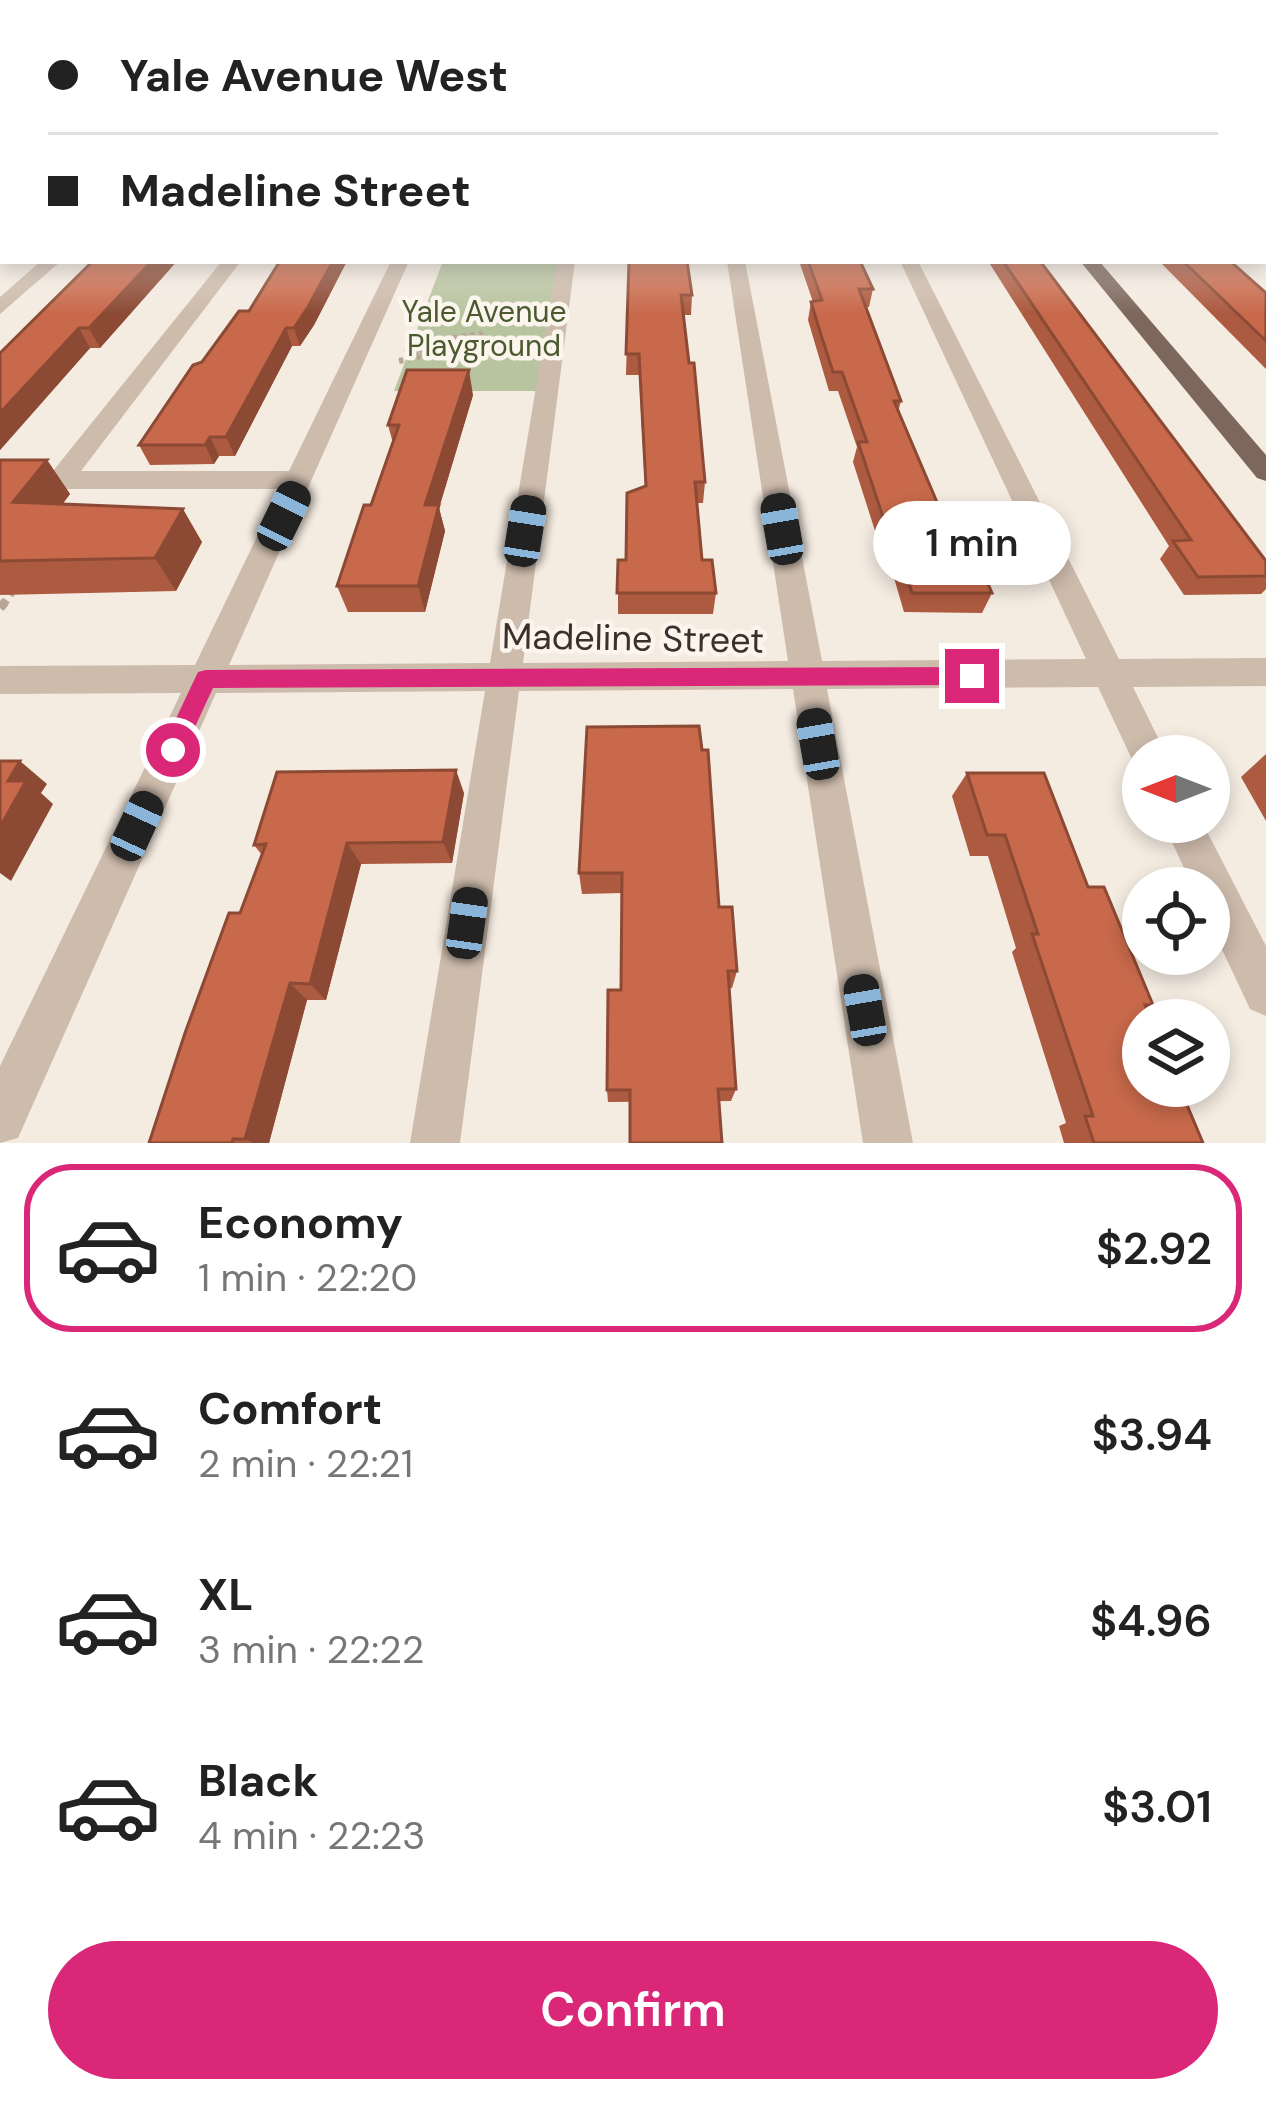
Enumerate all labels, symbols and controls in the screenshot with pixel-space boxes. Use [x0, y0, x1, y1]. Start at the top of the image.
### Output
text: Yale Avenue West [120, 46, 508, 105]
text: Madeline Street [120, 161, 471, 220]
park label: Yale Avenue Playground [401, 292, 567, 365]
car [252, 476, 316, 556]
car [758, 490, 806, 568]
car [502, 493, 548, 569]
callout: 1 min [873, 502, 1071, 586]
text: 1 min [925, 517, 1019, 568]
street label: Madeline Street [501, 612, 765, 664]
route end [945, 649, 999, 703]
car [794, 705, 842, 783]
route start [146, 723, 200, 777]
north arrow [1122, 735, 1230, 843]
map controls [1122, 735, 1230, 1107]
car [105, 786, 169, 866]
button: locate [1122, 867, 1230, 975]
car [444, 885, 490, 961]
car [841, 971, 889, 1049]
button: layers [1122, 999, 1230, 1107]
text: Economy [198, 1193, 403, 1252]
icon: car [54, 1194, 162, 1302]
text: $2.92 [1096, 1219, 1212, 1278]
text: 1 min · 22:20 [198, 1252, 417, 1303]
text: Comfort [198, 1379, 382, 1438]
icon: car [54, 1380, 162, 1488]
text: $3.94 [1092, 1405, 1212, 1464]
text: 2 min · 22:21 [198, 1438, 413, 1489]
text: XL [198, 1565, 253, 1624]
icon: car [54, 1566, 162, 1674]
text: $4.96 [1090, 1591, 1212, 1650]
text: 3 min · 22:22 [198, 1624, 424, 1675]
text: Black [198, 1751, 318, 1810]
icon: car [54, 1752, 162, 1860]
text: $3.01 [1102, 1777, 1212, 1836]
text: 4 min · 22:23 [198, 1810, 425, 1861]
button: Confirm [48, 1941, 1218, 2079]

